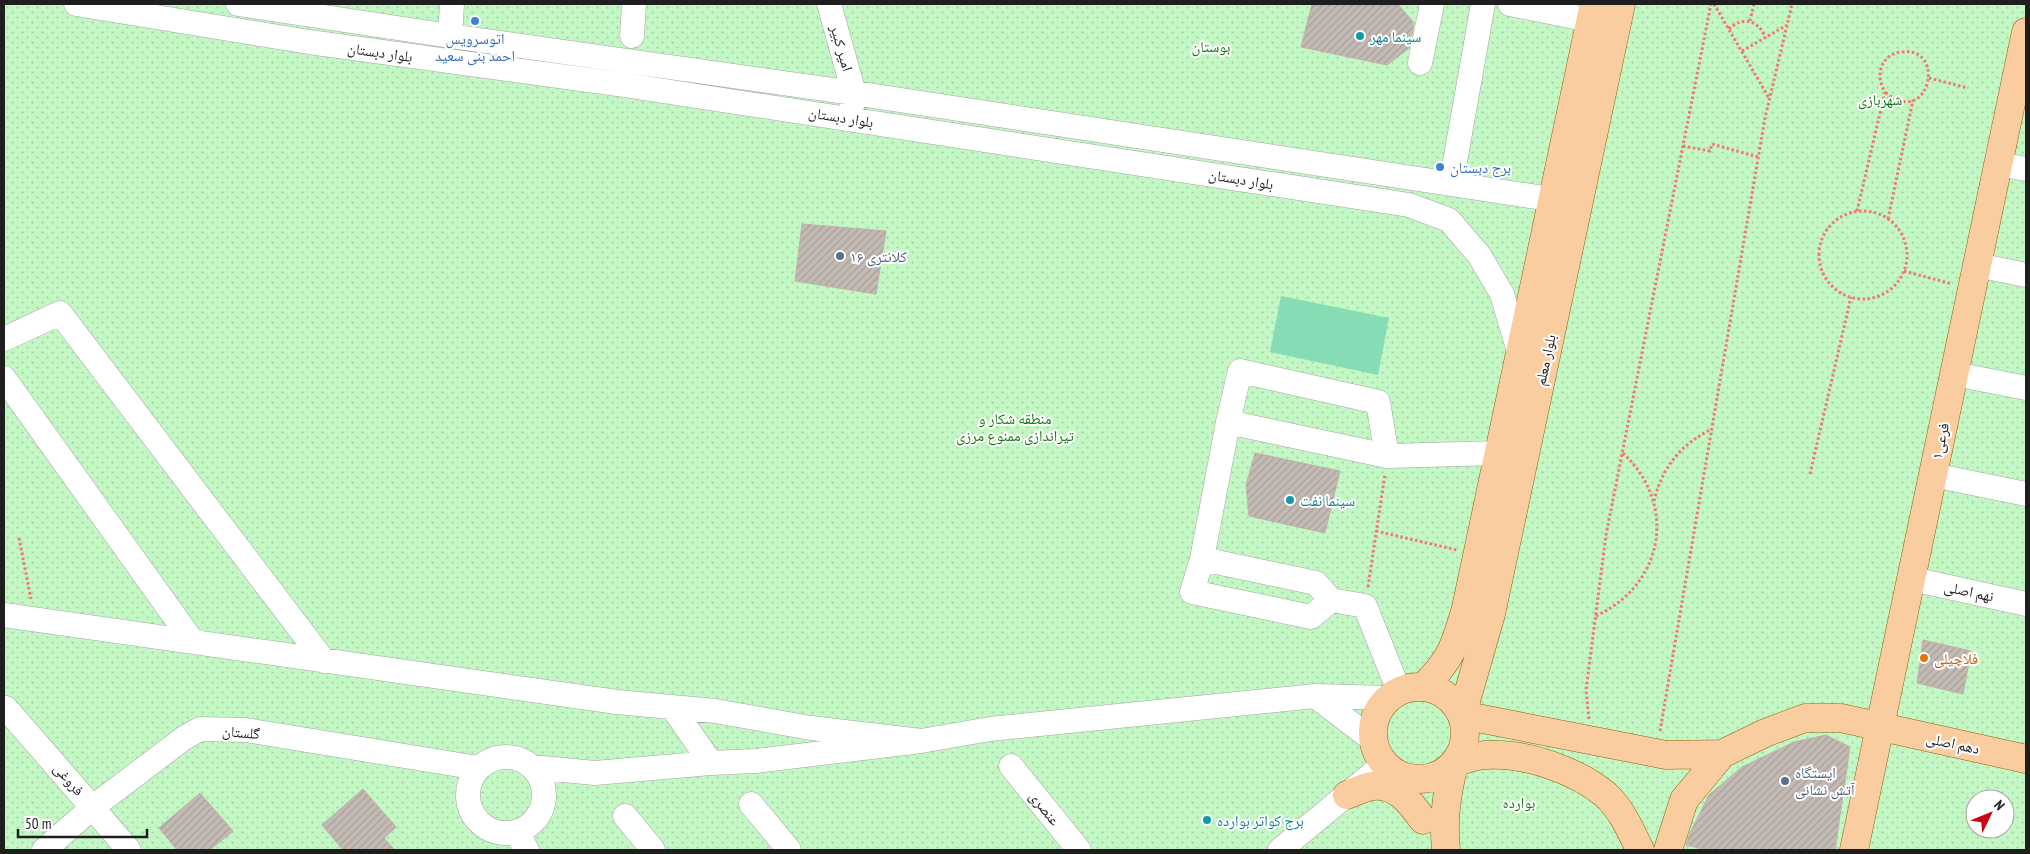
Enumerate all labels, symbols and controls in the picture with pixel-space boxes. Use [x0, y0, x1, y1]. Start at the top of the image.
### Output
marker: اتوسرویس احمد بنی سعید [469, 15, 481, 27]
street label: امیر کبیر [826, 22, 858, 73]
place label: سینما مهر [1369, 27, 1422, 46]
place label: اتوسرویس احمد بنی سعید [435, 29, 515, 66]
marker: سینما مهر [1354, 30, 1366, 42]
park label: بوستان [1191, 37, 1231, 57]
street label: بلوار دبستان [346, 38, 414, 67]
park label: شهربازی [1858, 90, 1902, 110]
street label: بلوار دبستان [807, 102, 875, 133]
place label: برج دبستان [1450, 158, 1511, 178]
marker: برج دبستان [1434, 161, 1446, 173]
street label: بلوار دبستان [1207, 164, 1275, 195]
place label: کلانتری ۱۶ [850, 247, 907, 267]
marker: کلانتری ۱۶ [834, 250, 846, 262]
street label: بلوار معلم [1530, 333, 1561, 388]
park label: منطقه شکار و تیراندازی ممنوع مرزی [956, 409, 1075, 446]
street label: فرعی۱ [1927, 421, 1954, 461]
place label: سینما نفت [1300, 491, 1355, 510]
marker: سینما نفت [1284, 494, 1296, 506]
street label: نهم اصلی [1942, 576, 1996, 606]
place label: فلاچیلی [1934, 649, 1978, 669]
marker: فلاچیلی [1918, 652, 1930, 664]
street label: گلستان [221, 721, 261, 744]
street label: دهم اصلی [1924, 728, 1982, 759]
street label: فروغی [49, 759, 88, 800]
place label: ایستگاه آتش نشانی [1795, 763, 1856, 800]
marker: ایستگاه آتش نشانی [1779, 775, 1791, 787]
street label: عنصری [1025, 787, 1065, 830]
north arrow [1965, 789, 2015, 839]
park label: بوارده [1503, 793, 1535, 812]
text: N [1990, 796, 2009, 814]
scale bar [18, 806, 146, 838]
place label: برج کواتر بوارده [1217, 811, 1304, 831]
text: 50 m [25, 814, 51, 833]
marker: برج کواتر بوارده [1201, 814, 1213, 826]

